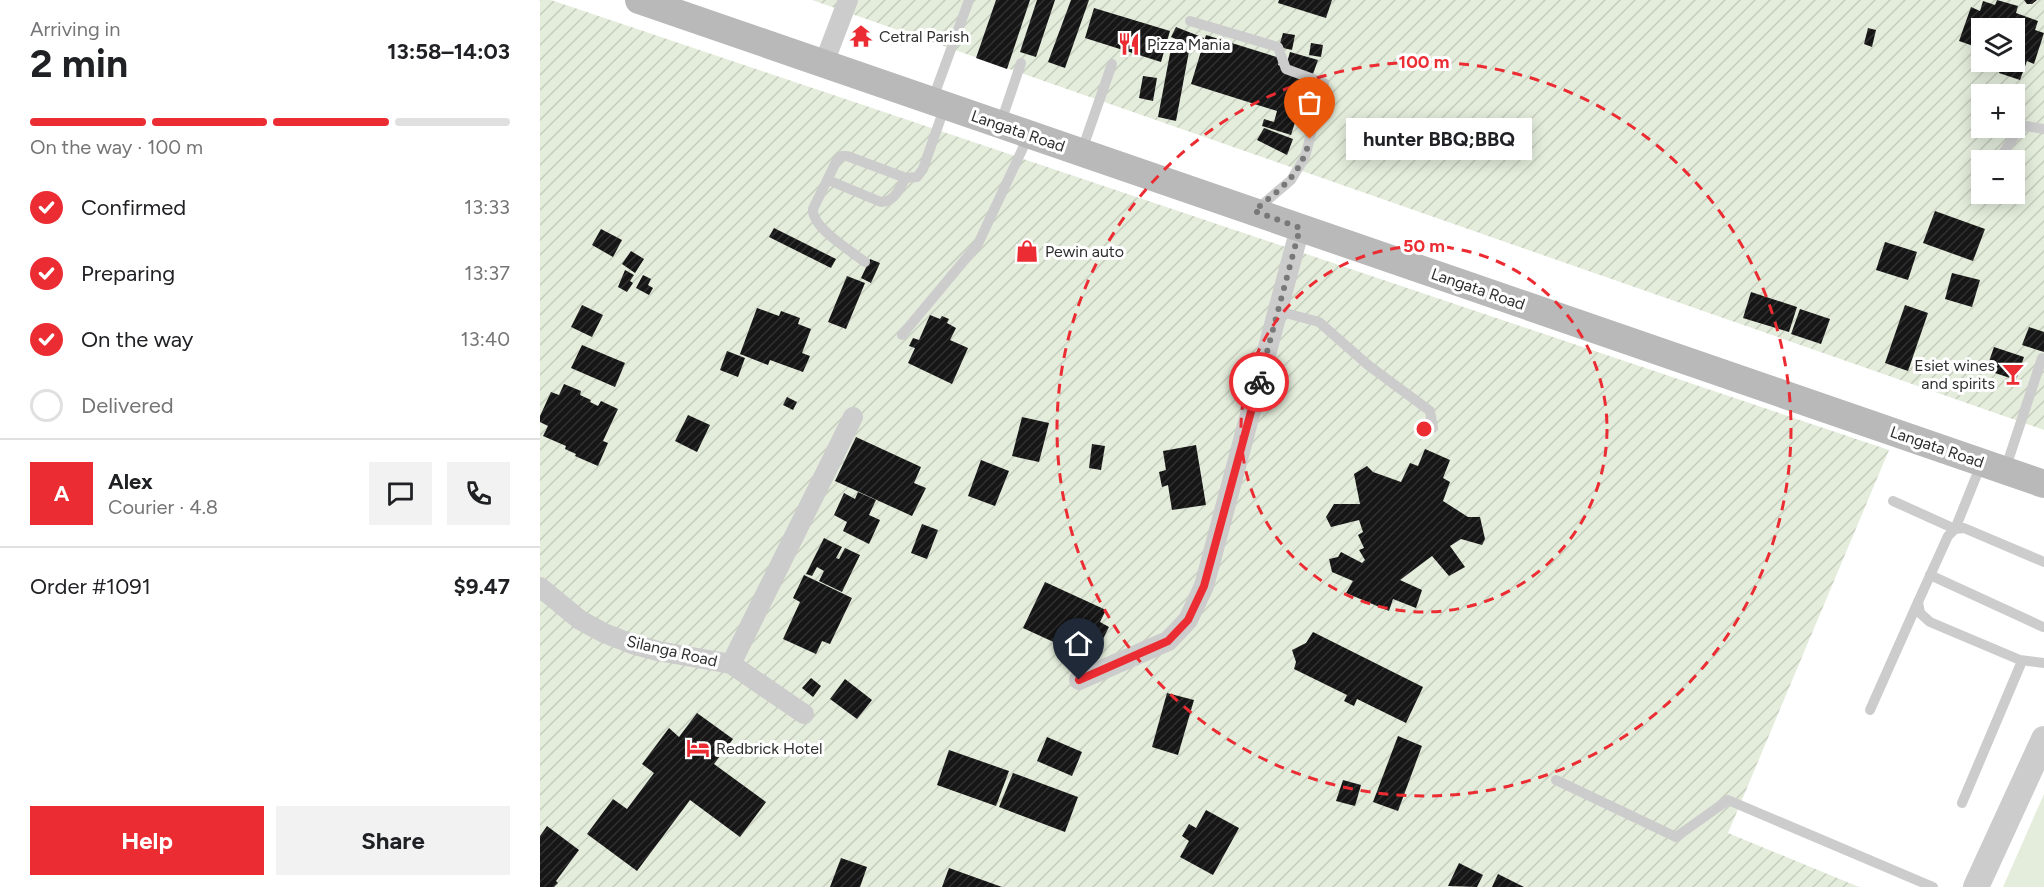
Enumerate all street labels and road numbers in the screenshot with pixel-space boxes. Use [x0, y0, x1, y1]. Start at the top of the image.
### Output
street label: Langata Road [969, 106, 1067, 156]
street label: Langata Road [1429, 264, 1527, 314]
street label: Langata Road [1888, 422, 1986, 472]
street label: Silanga Road [625, 631, 719, 671]

